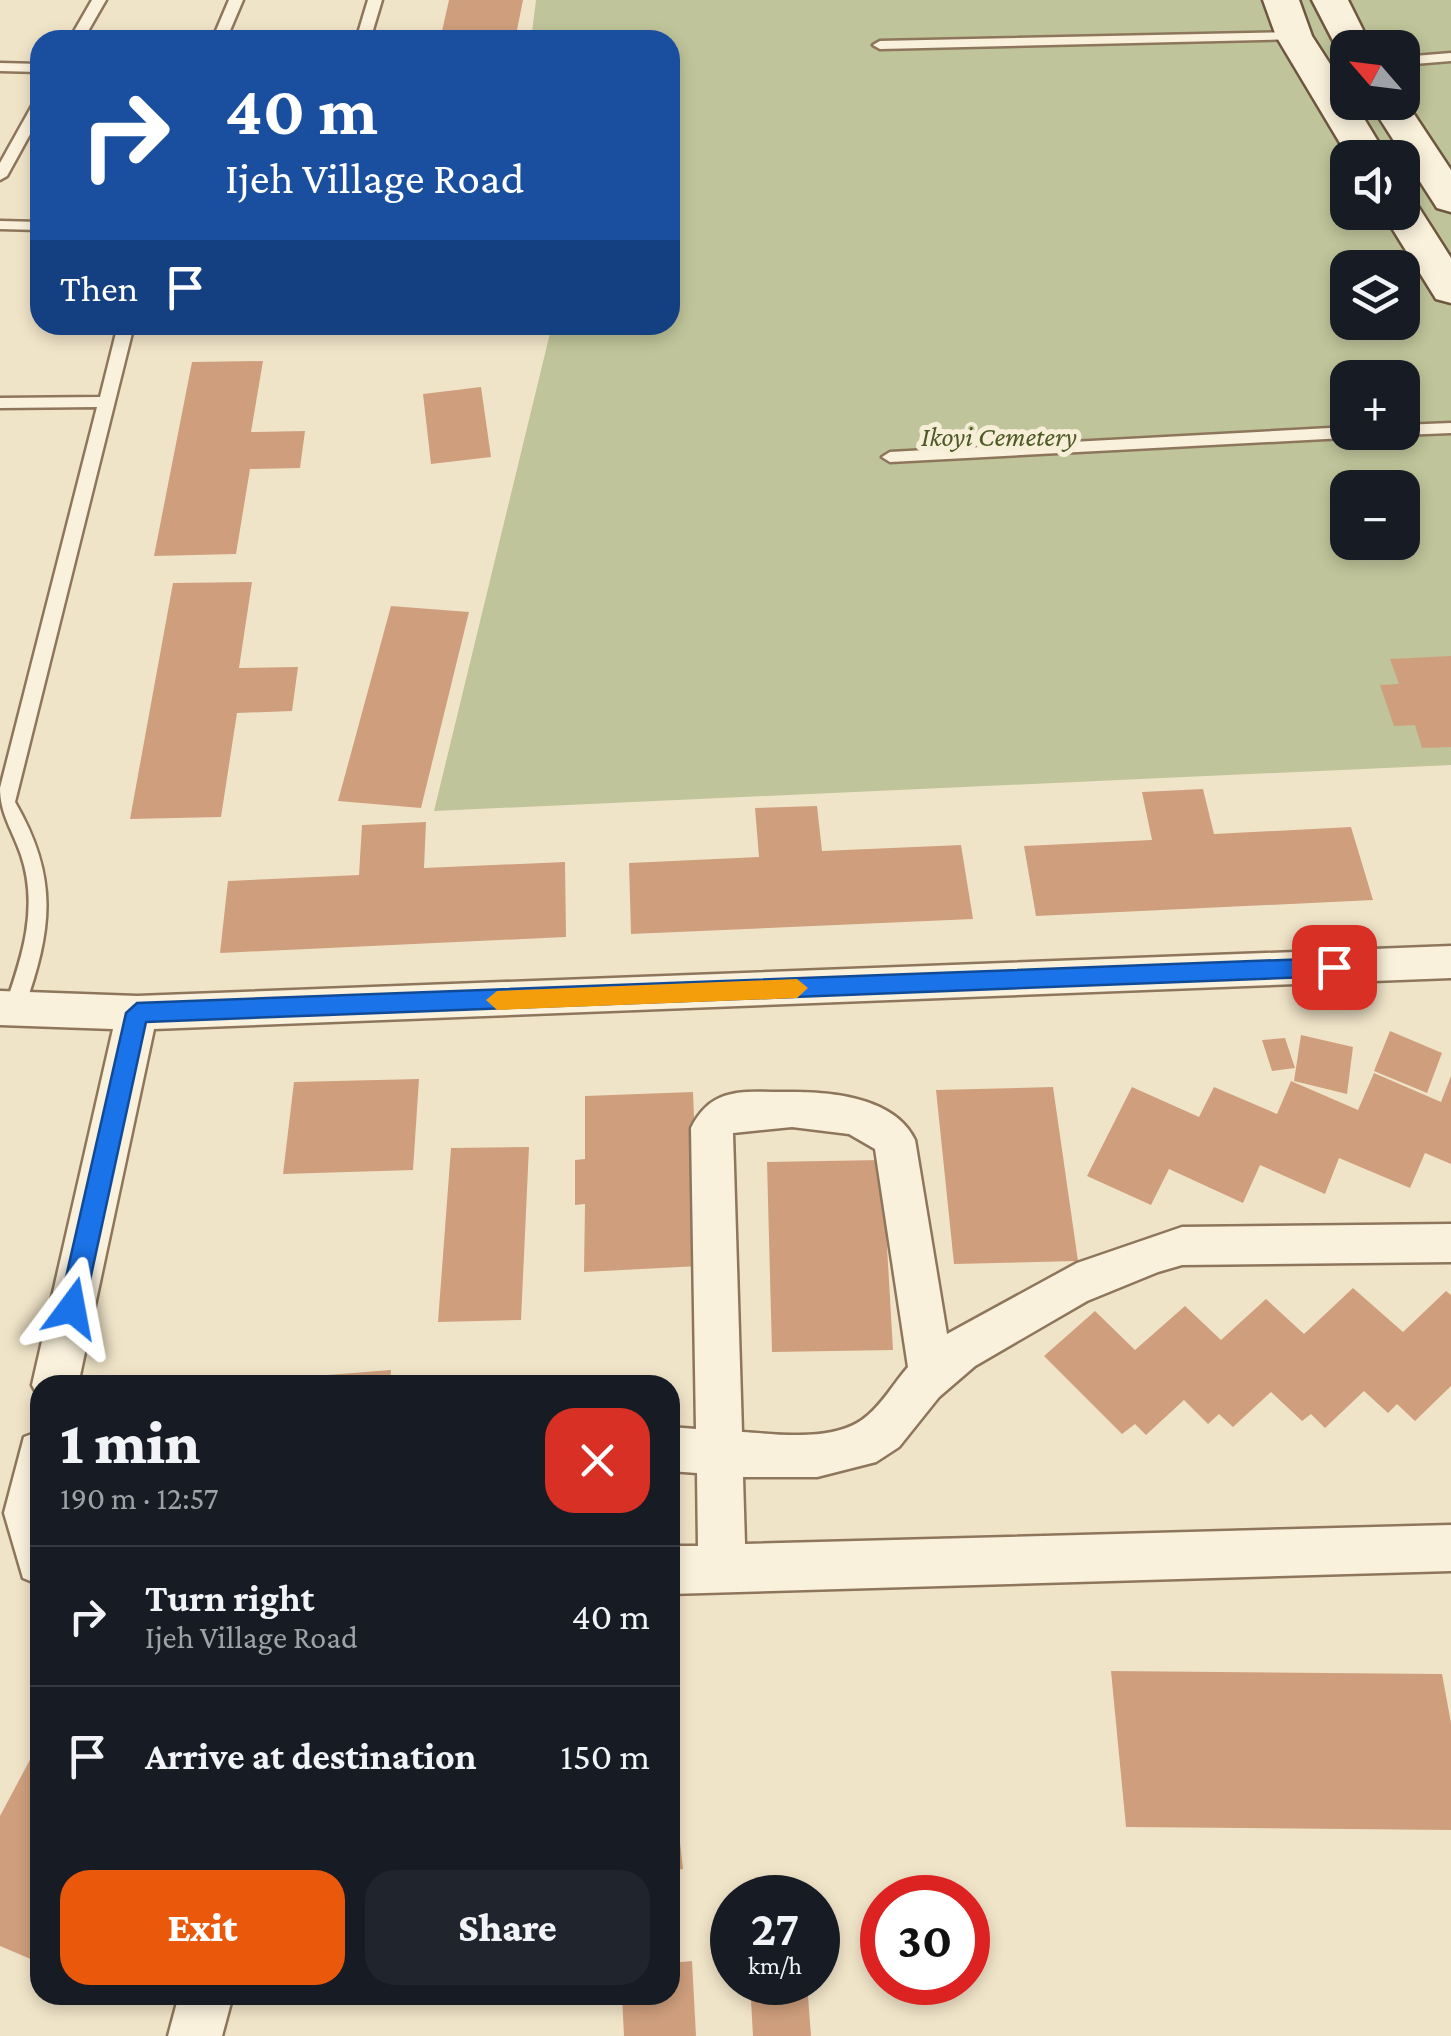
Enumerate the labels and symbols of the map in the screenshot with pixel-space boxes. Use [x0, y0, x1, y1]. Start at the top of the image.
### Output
north arrow [1330, 30, 1420, 120]
park label: Ikoyi Cemetery [921, 421, 1077, 452]
pin [1292, 925, 1377, 1010]
position arrow [20, 1256, 124, 1360]
speed limit sign: 30 [860, 1875, 990, 2005]

